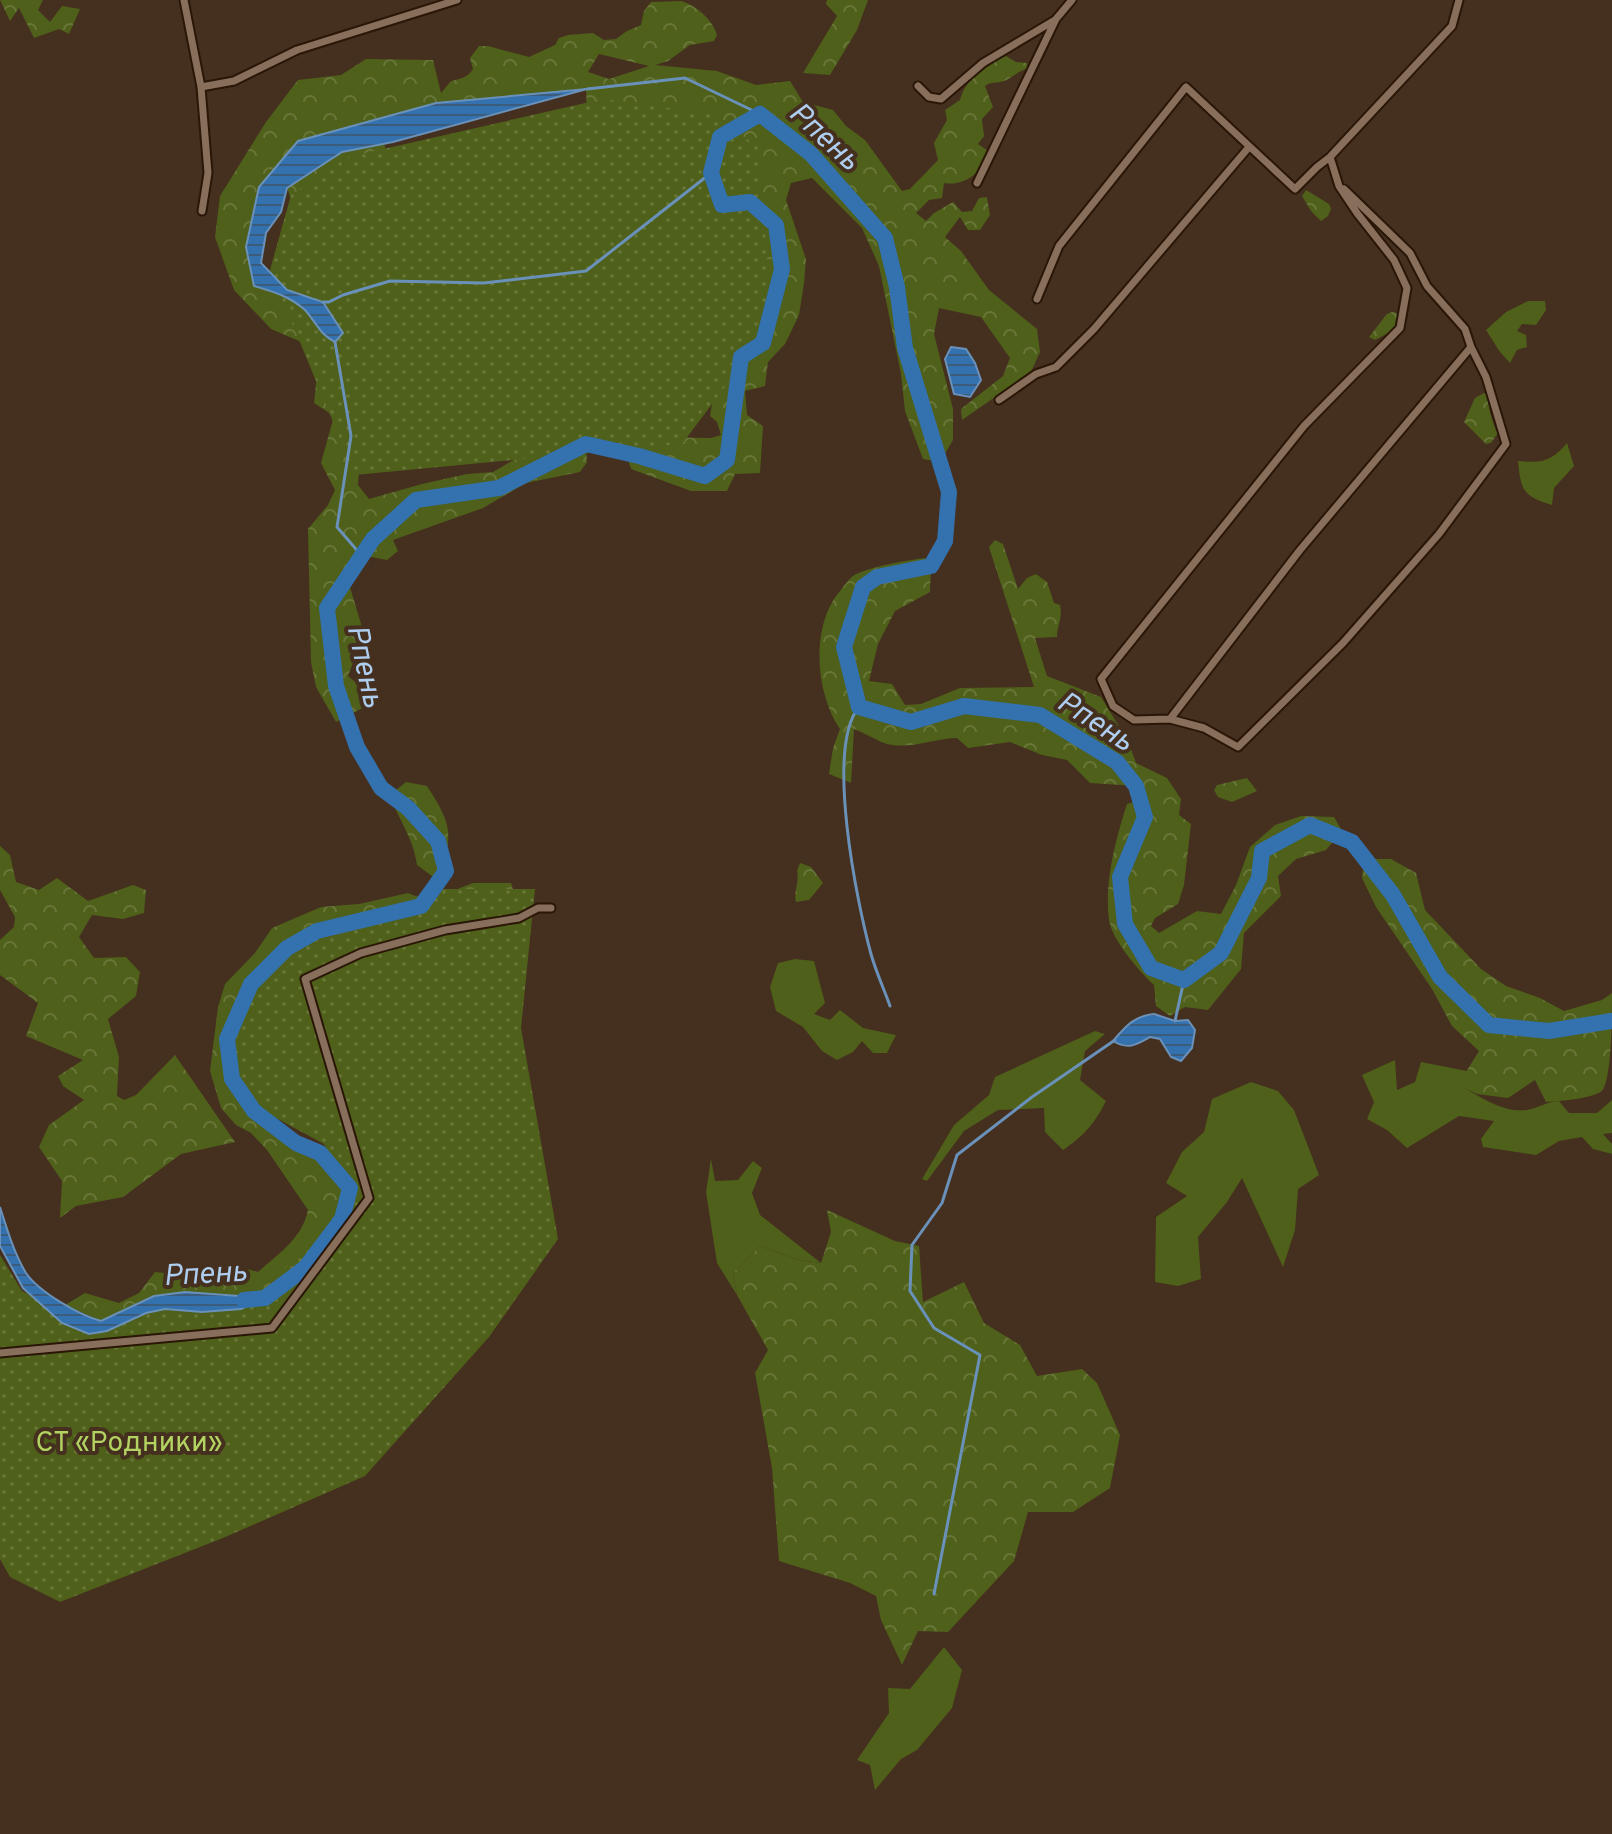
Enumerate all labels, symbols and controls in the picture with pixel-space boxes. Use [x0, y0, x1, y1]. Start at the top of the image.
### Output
water label: Рпень [780, 96, 867, 180]
water label: Рпень [337, 622, 390, 711]
water label: Рпень [1049, 685, 1140, 761]
water label: Рпень [162, 1255, 248, 1296]
park label: СТ «Родники» [35, 1426, 223, 1462]

